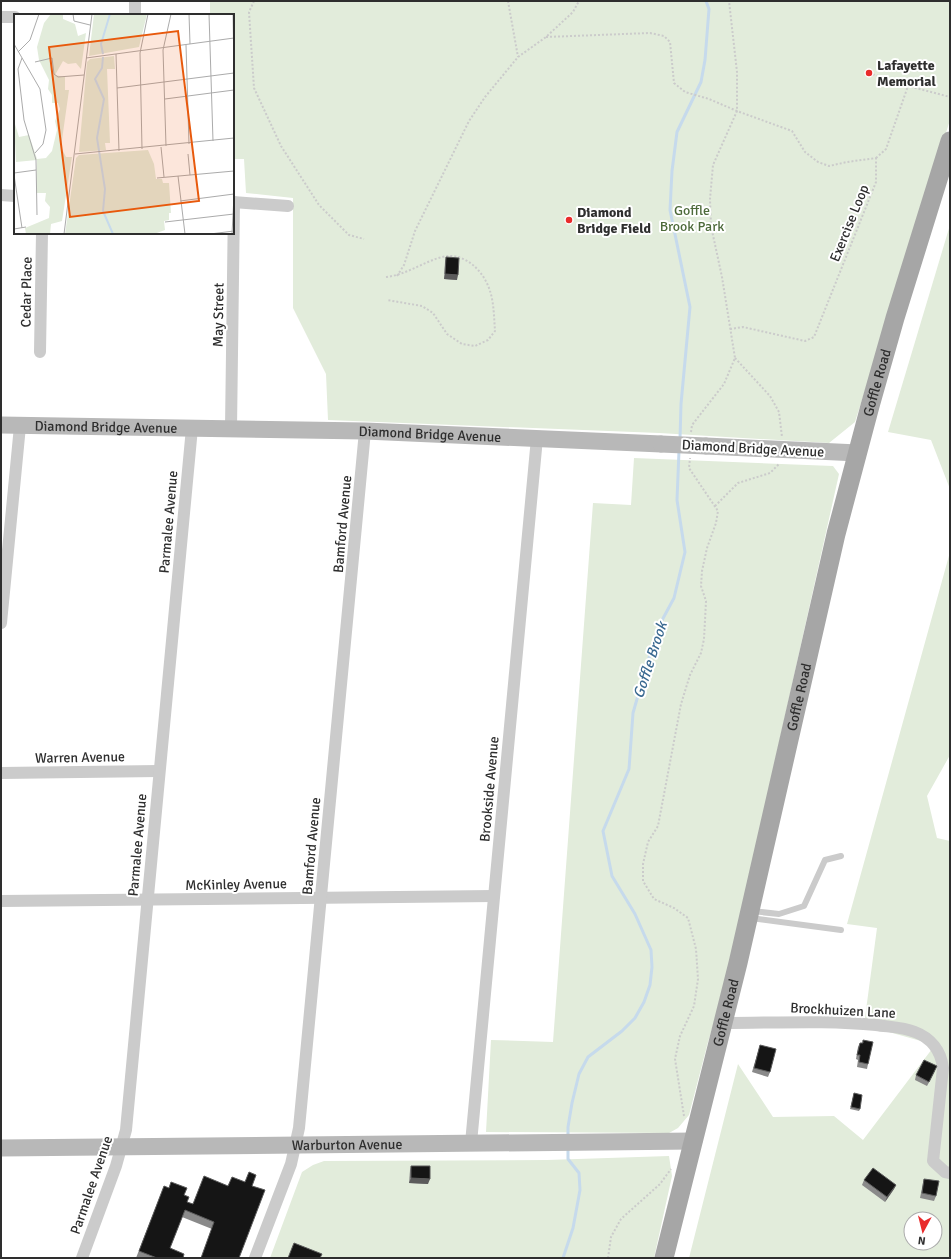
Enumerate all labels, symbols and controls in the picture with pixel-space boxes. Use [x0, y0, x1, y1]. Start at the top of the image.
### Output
inset map [14, 14, 234, 234]
place label: Lafayette Memorial [877, 57, 936, 90]
marker: Lafayette Memorial [864, 68, 874, 78]
street label: Exercise Loop [826, 182, 873, 264]
park label: Goffle Brook Park [660, 202, 724, 235]
place label: Diamond Bridge Field [577, 204, 652, 237]
marker: Diamond Bridge Field [564, 215, 574, 225]
street label: Cedar Place [17, 256, 36, 328]
street label: May Street [209, 283, 228, 347]
street label: Goffle Road [860, 347, 895, 418]
street label: Diamond Bridge Avenue [34, 418, 178, 437]
street label: Diamond Bridge Avenue [358, 423, 502, 446]
street label: Diamond Bridge Avenue [681, 436, 825, 461]
street label: Parmalee Avenue [156, 470, 181, 574]
street label: Bamford Avenue [330, 475, 355, 574]
water label: Goffle Brook [629, 618, 671, 700]
street label: Goffle Road [783, 662, 815, 733]
street label: Brookside Avenue [476, 736, 503, 843]
street label: Warren Avenue [35, 748, 125, 767]
street label: Parmalee Avenue [125, 793, 150, 897]
street label: Bamford Avenue [299, 797, 324, 896]
street label: McKinley Avenue [185, 875, 287, 894]
street label: Goffle Road [709, 977, 743, 1048]
street label: Brockhuizen Lane [790, 999, 896, 1022]
street label: Parmalee Avenue [67, 1134, 116, 1237]
street label: Warburton Avenue [292, 1136, 402, 1154]
north arrow [903, 1211, 943, 1251]
text: N [917, 1234, 926, 1247]

